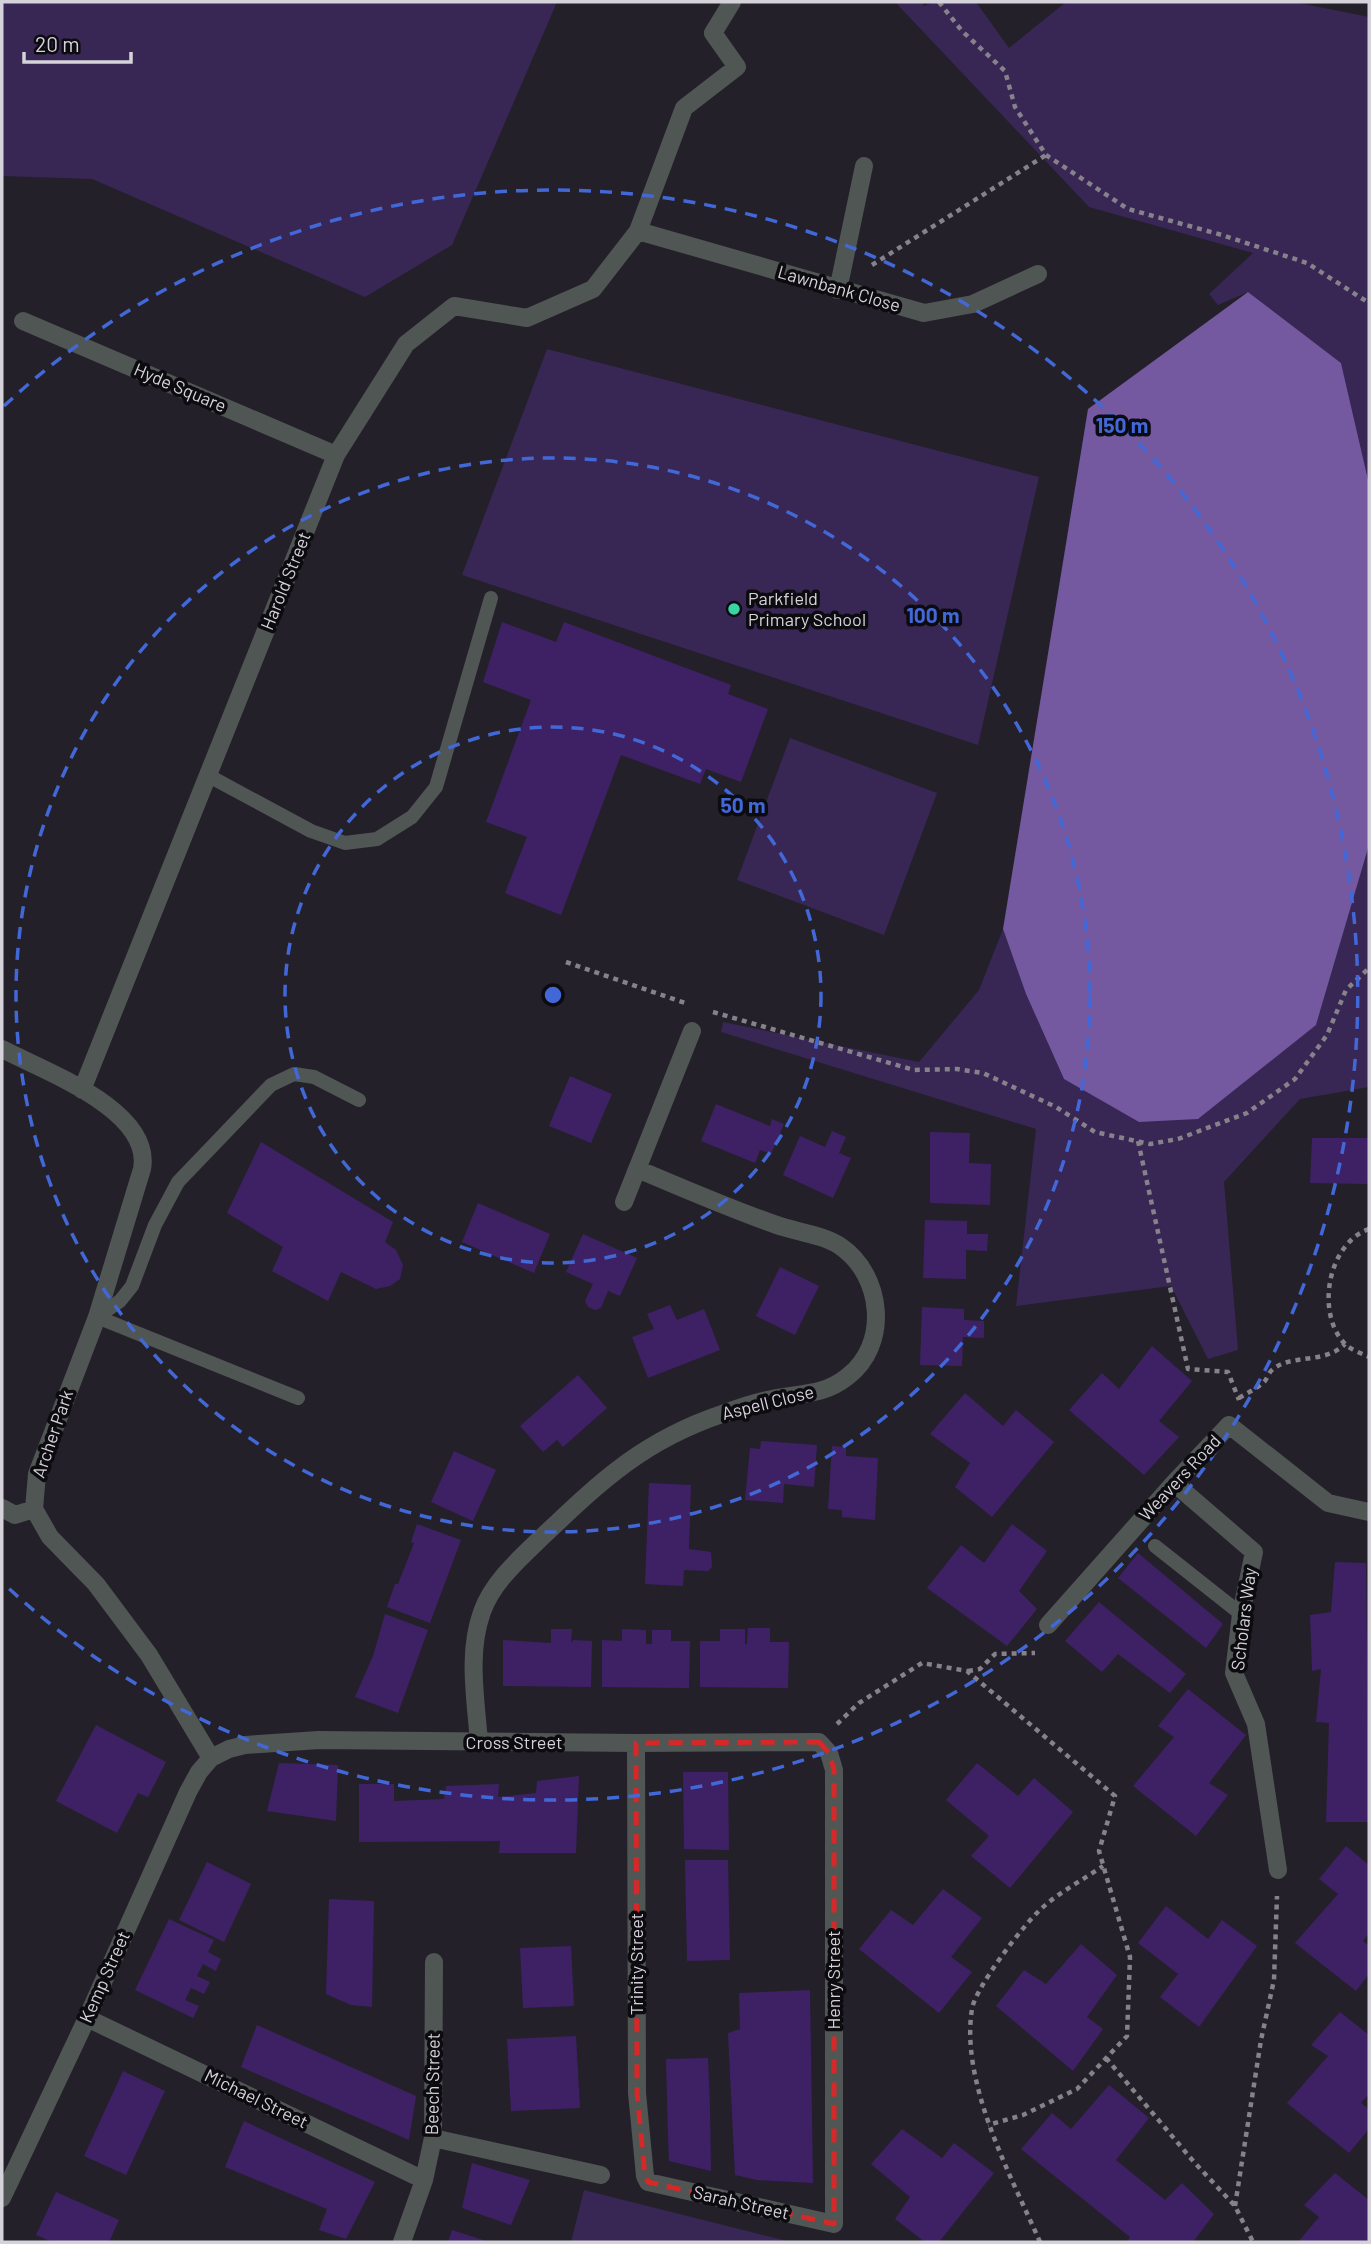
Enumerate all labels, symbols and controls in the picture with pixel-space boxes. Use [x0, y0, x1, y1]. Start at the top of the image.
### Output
scale bar [24, 21, 131, 65]
text: 20 m [35, 31, 80, 56]
street label: Lawnbank Close [775, 260, 903, 316]
street label: Hyde Square [131, 358, 230, 416]
text: 150 m [1096, 412, 1148, 437]
street label: Harold Street [255, 528, 315, 633]
place label: Parkfield Primary School [748, 587, 866, 630]
marker: Parkfield Primary School [726, 601, 742, 617]
text: 100 m [906, 602, 960, 627]
text: 50 m [720, 792, 766, 817]
centre of rings [541, 983, 565, 1007]
street label: Aspell Close [719, 1380, 816, 1424]
street label: Archer Park [27, 1387, 77, 1480]
street label: Weavers Road [1134, 1430, 1225, 1525]
street label: Scholars Way [1226, 1566, 1260, 1672]
street label: Cross Street [466, 1731, 562, 1753]
street label: Trinity Street [625, 1913, 647, 2015]
street label: Kemp Street [74, 1927, 134, 2026]
street label: Henry Street [822, 1930, 844, 2030]
street label: Beech Street [420, 2033, 444, 2135]
street label: Michael Street [201, 2064, 312, 2133]
street label: Sarah Street [691, 2180, 791, 2224]

